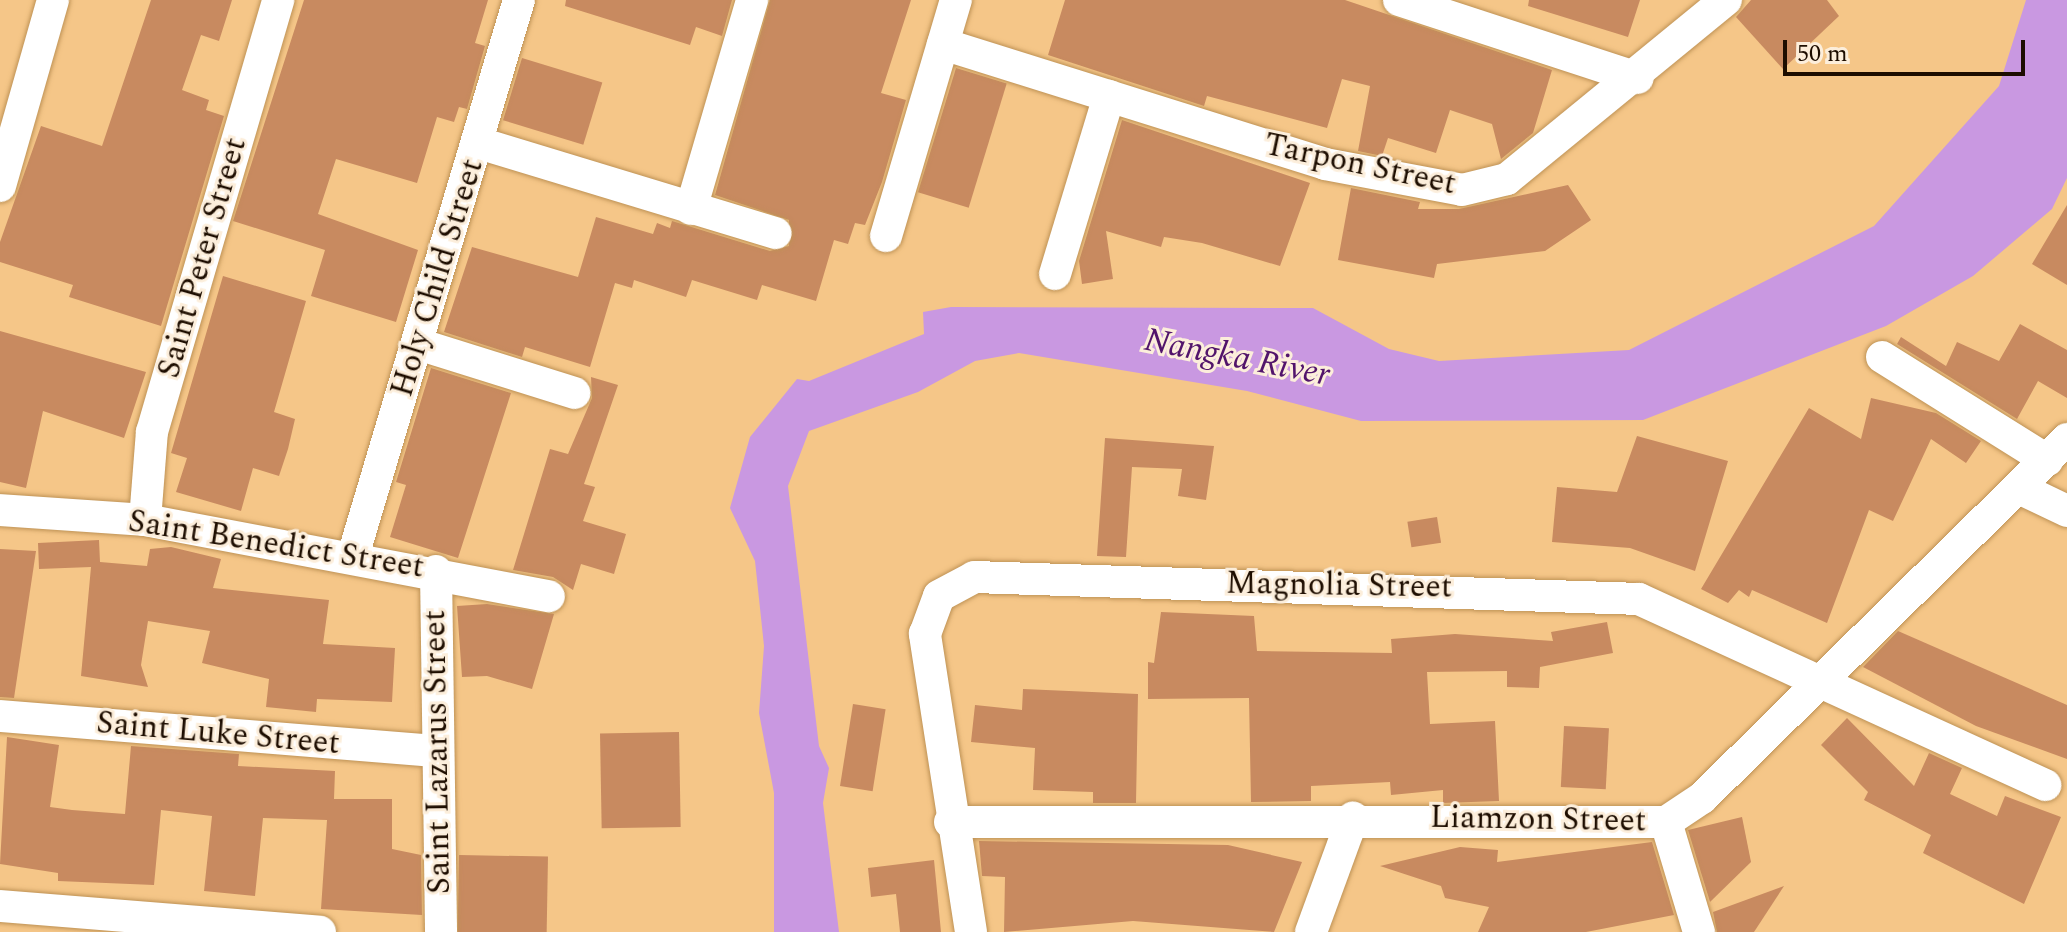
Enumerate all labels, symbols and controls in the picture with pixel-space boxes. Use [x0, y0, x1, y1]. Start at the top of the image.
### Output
scale bar [1787, 24, 2029, 74]
text: 50 m [1797, 36, 1848, 72]
street label: Tarpon Street [1261, 126, 1459, 204]
street label: Saint Peter Street [150, 134, 256, 382]
street label: Holy Child Street [384, 154, 492, 402]
water label: Nangka River [1141, 320, 1333, 396]
street label: Saint Benedict Street [125, 503, 427, 587]
street label: Magnolia Street [1226, 565, 1452, 607]
street label: Saint Lazarus Street [416, 610, 460, 894]
street label: Saint Luke Street [95, 704, 341, 764]
street label: Liamzon Street [1430, 799, 1646, 841]

